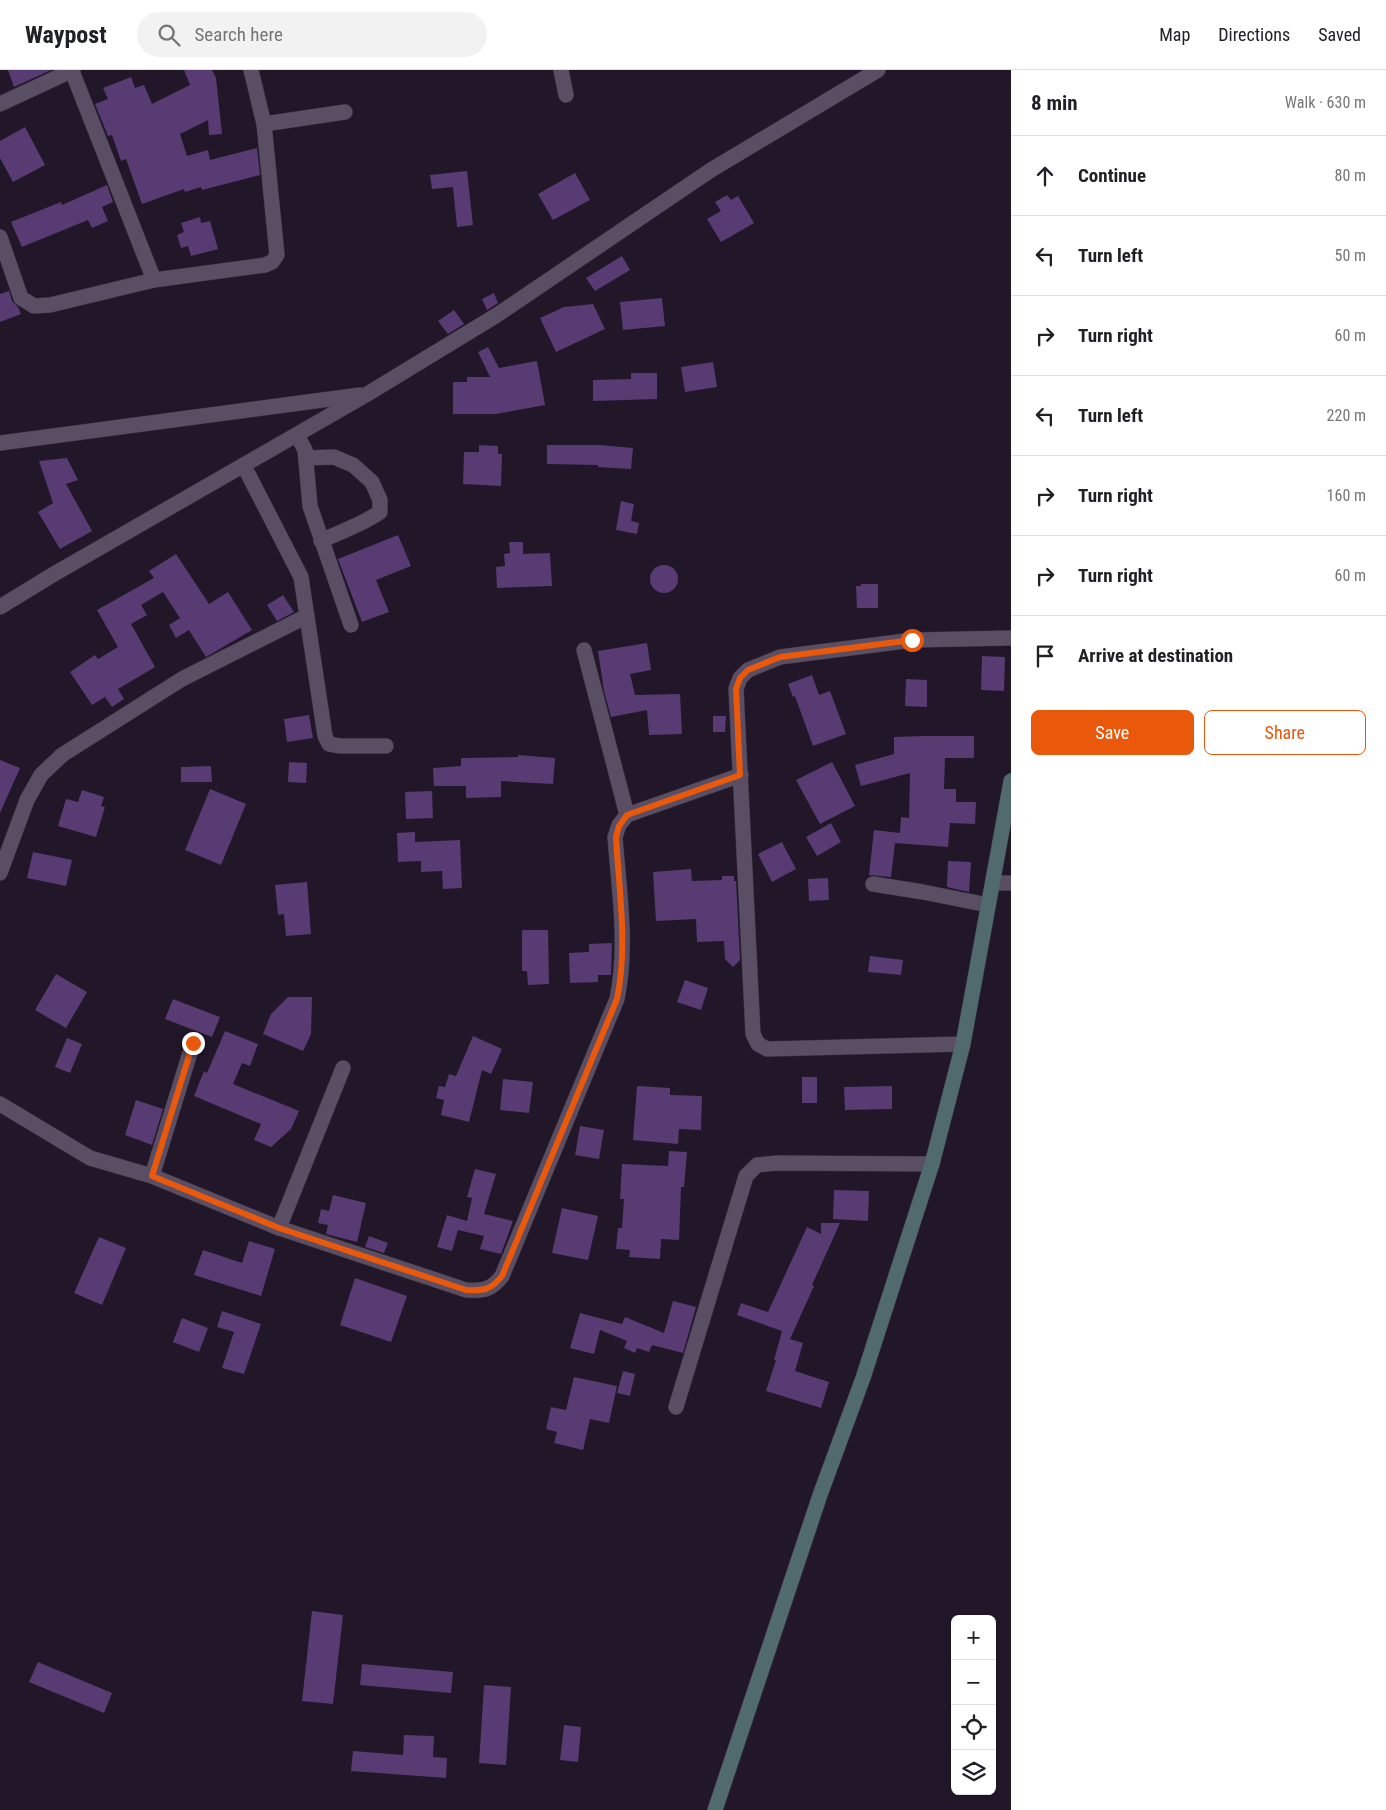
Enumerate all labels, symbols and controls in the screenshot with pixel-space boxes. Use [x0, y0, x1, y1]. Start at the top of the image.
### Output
search box [137, 12, 487, 57]
text: Waypost [25, 21, 107, 49]
icon: search [155, 21, 183, 49]
text: Search here [195, 23, 283, 46]
text: Map [1159, 24, 1190, 45]
text: Directions [1218, 24, 1290, 45]
text: Saved [1318, 24, 1361, 45]
text: 8 min [1031, 91, 1078, 115]
text: Walk · 630 m [1285, 93, 1366, 112]
icon: ahead [1031, 162, 1059, 190]
text: Continue [1078, 164, 1146, 187]
text: 80 m [1334, 166, 1366, 185]
icon: left [1031, 242, 1059, 270]
text: Turn left [1078, 244, 1143, 267]
text: 50 m [1334, 246, 1366, 265]
icon: right [1031, 322, 1059, 350]
text: Turn right [1078, 324, 1153, 347]
text: 60 m [1334, 326, 1366, 345]
icon: left [1031, 402, 1059, 430]
text: Turn left [1078, 404, 1143, 427]
text: 220 m [1327, 406, 1366, 425]
icon: right [1031, 482, 1059, 510]
text: Turn right [1078, 484, 1153, 507]
text: 160 m [1327, 486, 1366, 505]
icon: right [1031, 562, 1059, 590]
text: Turn right [1078, 564, 1153, 587]
text: 60 m [1334, 566, 1366, 585]
route start [901, 629, 924, 652]
icon: arrive [1031, 642, 1059, 670]
text: Arrive at destination [1078, 644, 1233, 667]
button: Save [1031, 710, 1194, 755]
button: Share [1204, 710, 1366, 755]
route end [182, 1032, 205, 1055]
map controls [951, 1615, 996, 1795]
button: + [951, 1615, 996, 1660]
button: − [951, 1660, 996, 1705]
button: locate [951, 1705, 996, 1750]
button: layers [951, 1750, 996, 1795]

